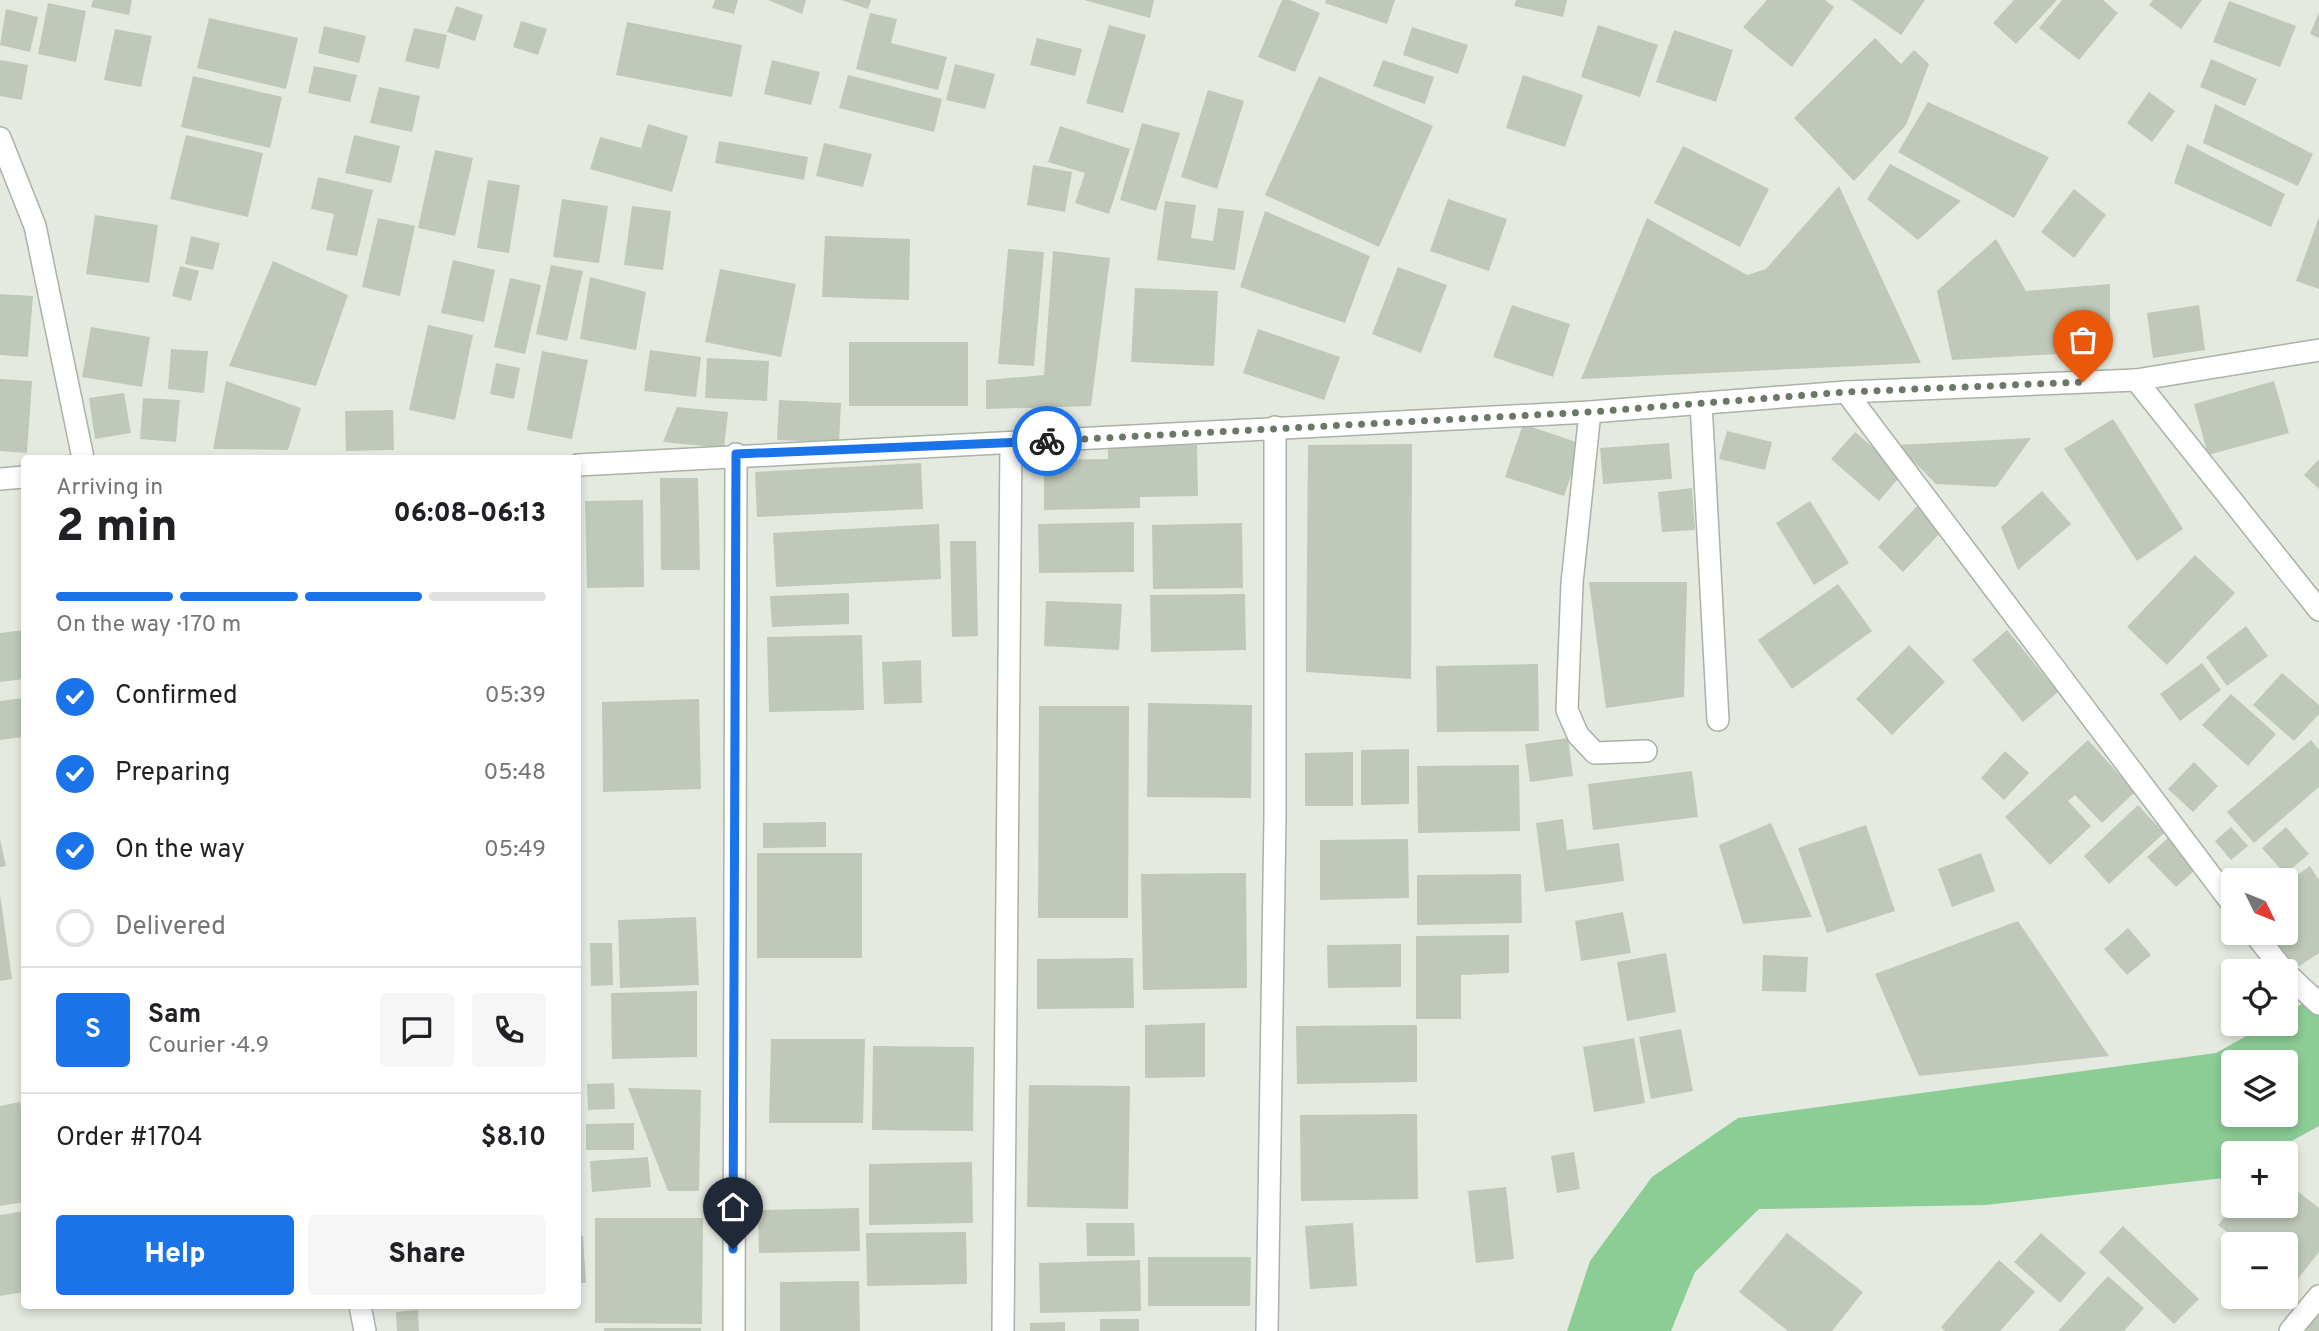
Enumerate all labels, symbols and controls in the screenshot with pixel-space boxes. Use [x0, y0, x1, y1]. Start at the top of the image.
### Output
pin [2053, 310, 2113, 382]
icon: bag [2064, 321, 2102, 359]
courier [1012, 406, 1082, 476]
icon: bike [1028, 422, 1066, 460]
text: Arriving in [56, 474, 163, 503]
text: 06:08–06:13 [394, 498, 546, 531]
text: 2 min [56, 499, 178, 558]
text: On the way · 170 m [56, 611, 241, 640]
icon: check [56, 678, 94, 716]
text: Confirmed [115, 680, 238, 713]
text: 05:39 [485, 682, 546, 711]
icon: check [56, 755, 94, 793]
text: Preparing [115, 757, 230, 790]
text: 05:48 [483, 759, 546, 788]
icon: check [56, 832, 94, 870]
text: On the way [115, 834, 245, 867]
text: 05:49 [484, 836, 546, 865]
north arrow [2221, 868, 2298, 945]
map controls [2221, 868, 2298, 1309]
text: Delivered [115, 911, 226, 944]
button: locate [2221, 959, 2298, 1036]
button: chat [380, 993, 454, 1067]
button: phone [472, 993, 546, 1067]
text: Sam [148, 999, 201, 1032]
text: S [85, 1014, 101, 1047]
text: Courier · 4.9 [148, 1032, 269, 1061]
button: layers [2221, 1050, 2298, 1127]
text: Order #1704 [56, 1122, 203, 1155]
text: $8.10 [481, 1122, 546, 1155]
button: + [2221, 1141, 2298, 1218]
pin [703, 1177, 763, 1249]
icon: home [714, 1188, 752, 1226]
button: Help [56, 1215, 294, 1295]
button: Share [308, 1215, 546, 1295]
button: − [2221, 1232, 2298, 1309]

